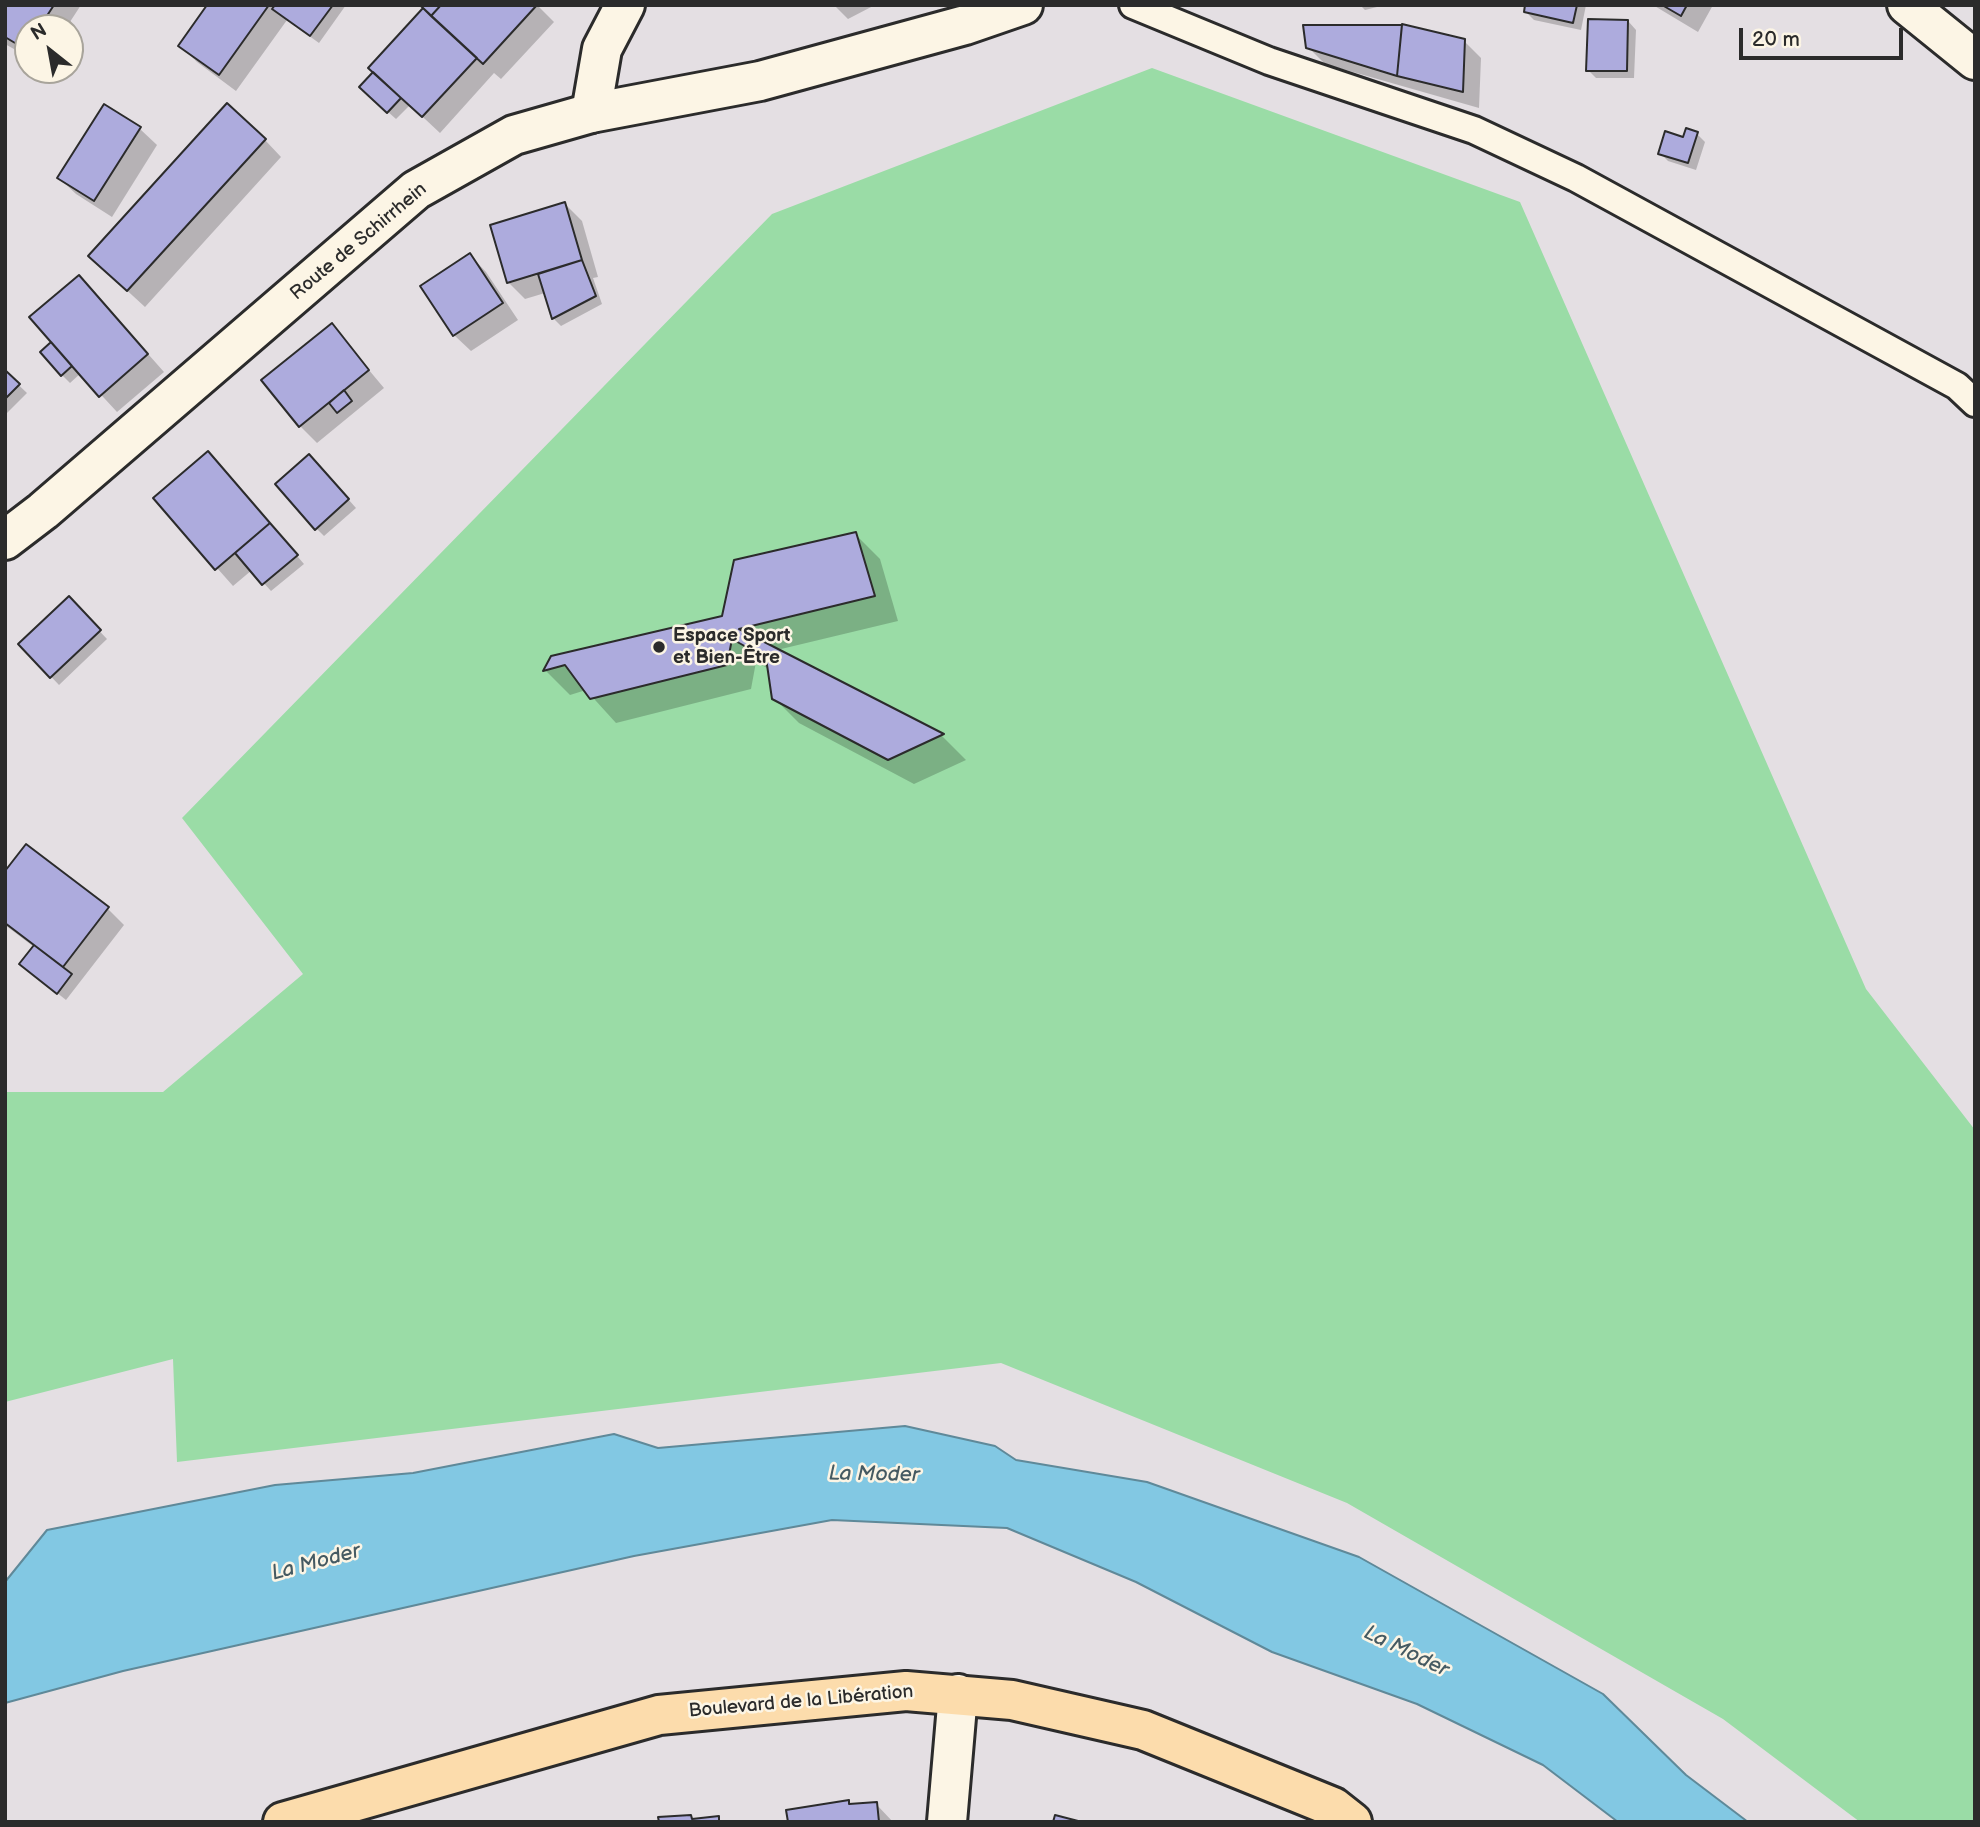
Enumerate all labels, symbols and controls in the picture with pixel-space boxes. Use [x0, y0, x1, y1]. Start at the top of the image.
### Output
north arrow [14, 14, 84, 84]
scale bar [1742, 14, 1906, 58]
text: N [27, 19, 51, 46]
text: 20 m [1752, 27, 1800, 52]
street label: Route de Schirrhein [286, 178, 432, 306]
place label: Espace Sport et Bien-Être [673, 625, 790, 669]
marker: Espace Sport et Bien-Être [651, 639, 667, 655]
water label: La Moder [828, 1462, 920, 1488]
water label: La Moder [269, 1539, 363, 1587]
water label: La Moder [1360, 1621, 1452, 1683]
street label: Boulevard de la Libération [688, 1681, 914, 1723]

